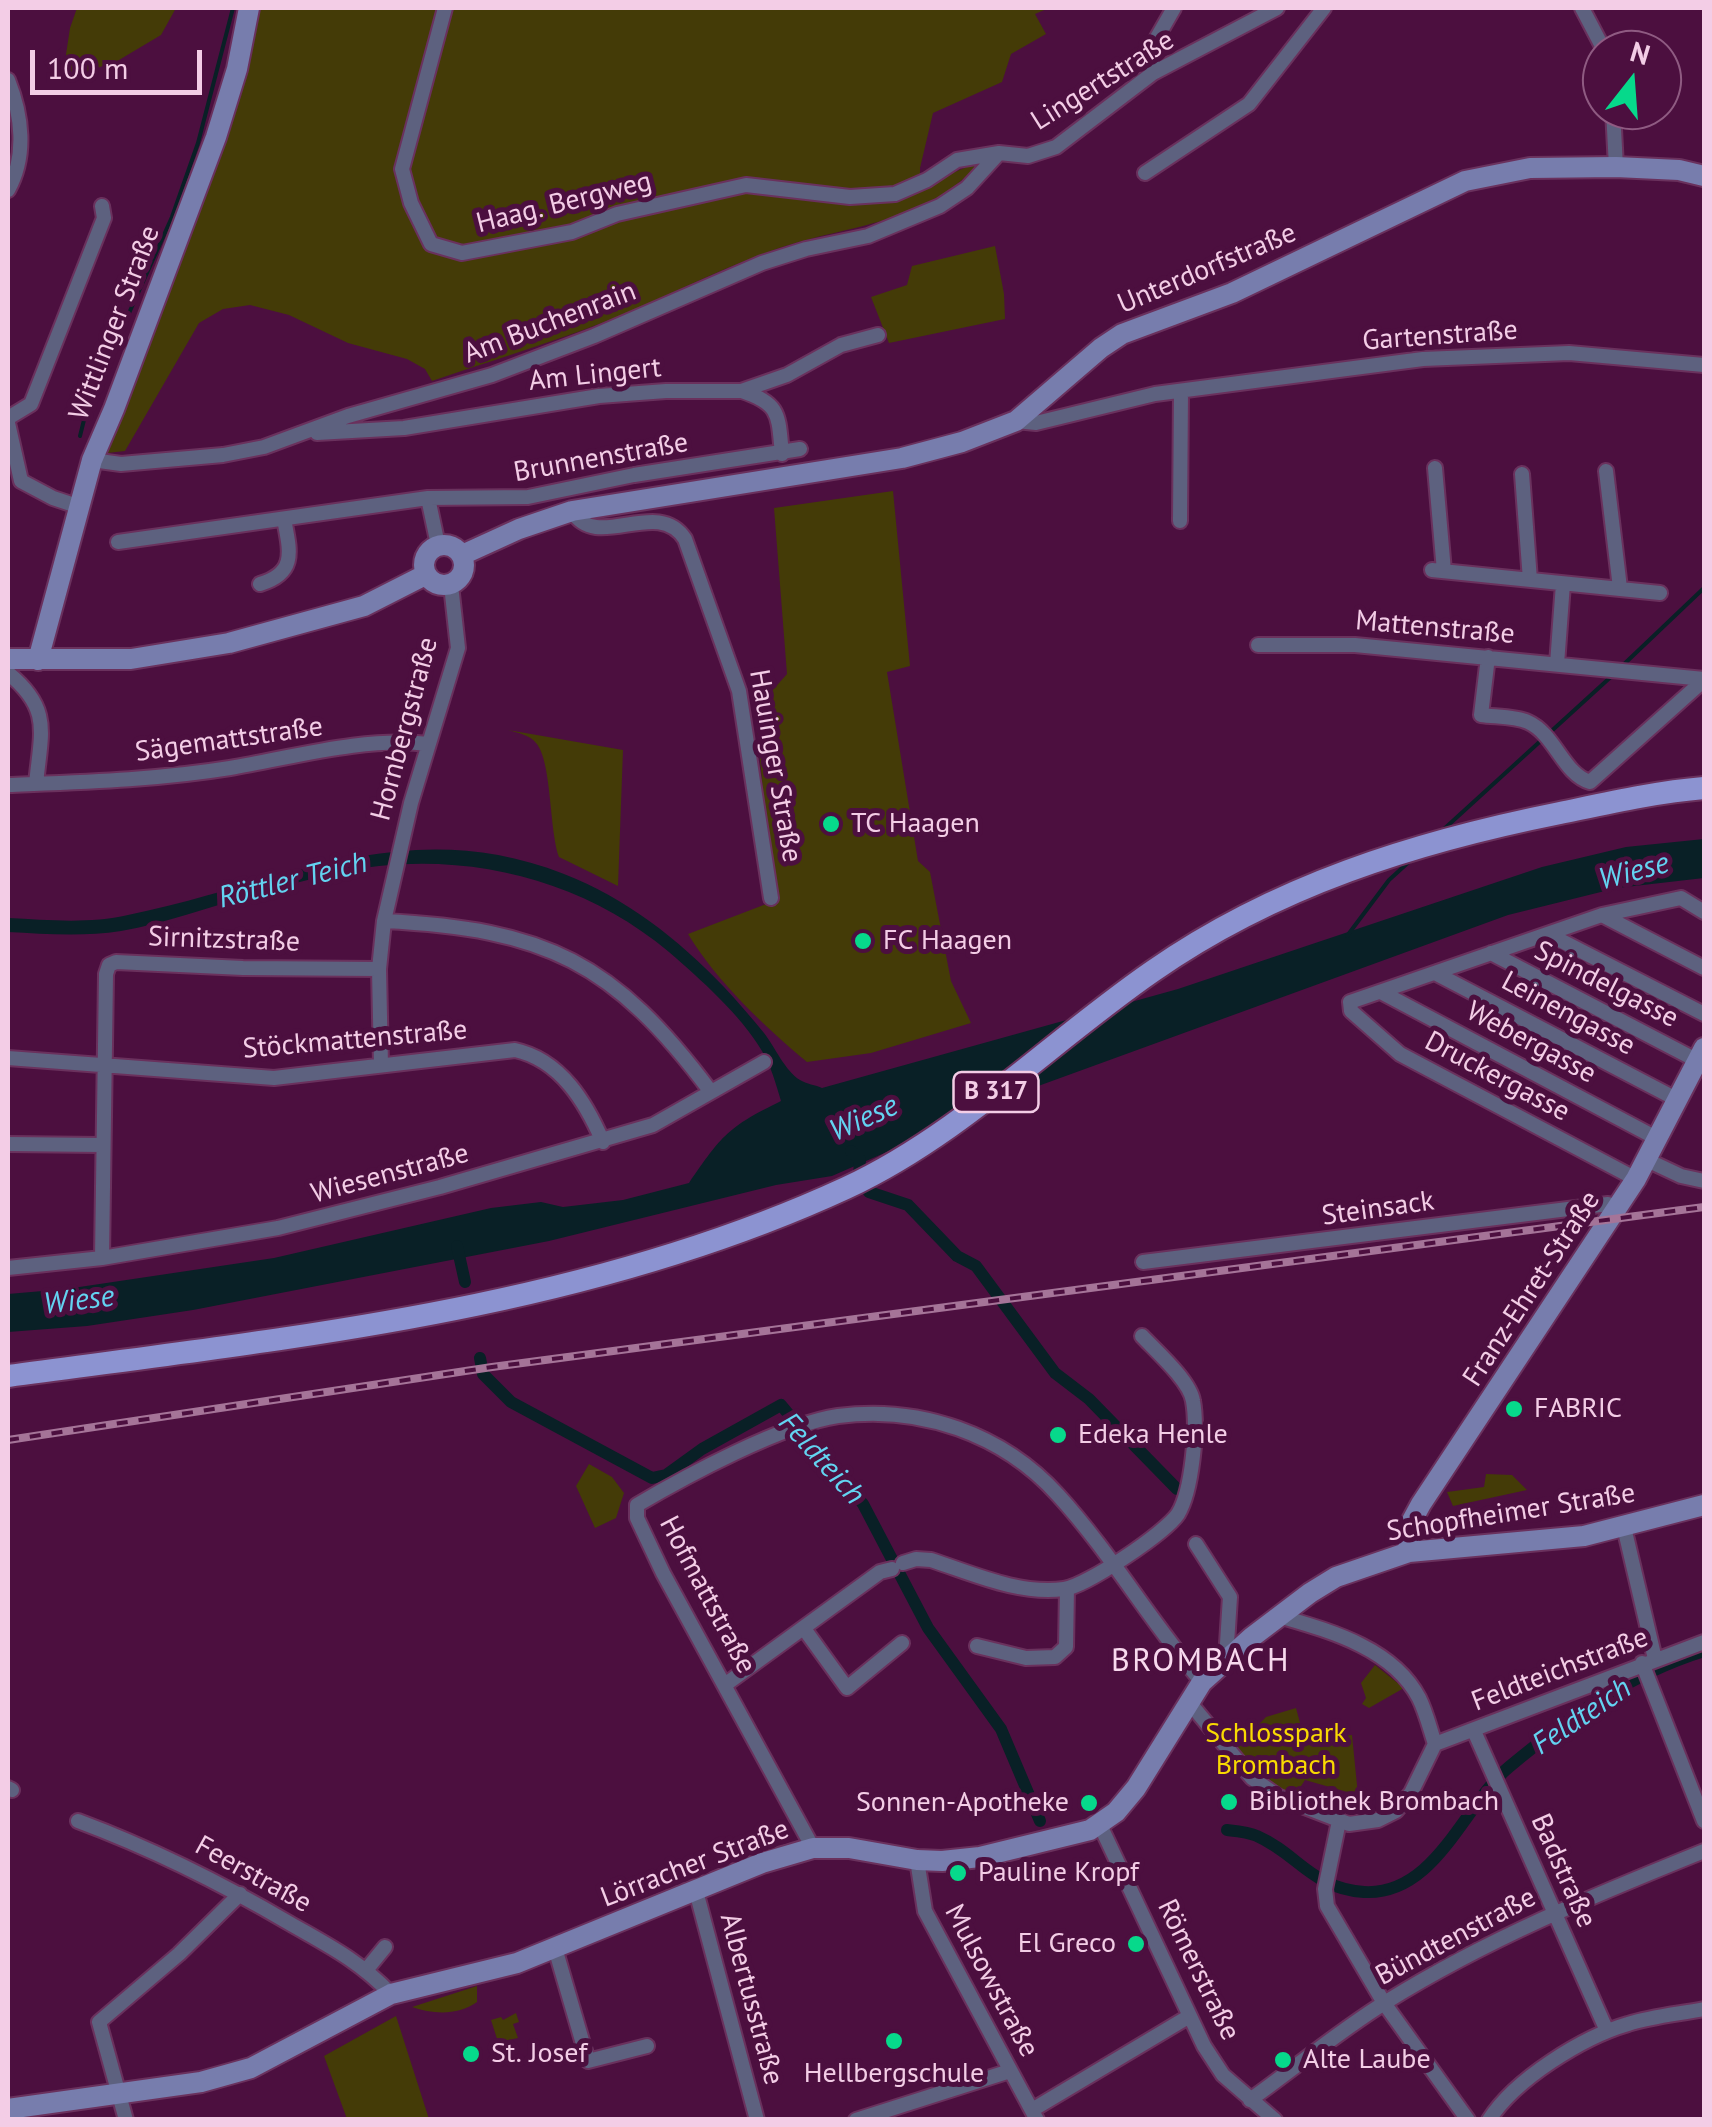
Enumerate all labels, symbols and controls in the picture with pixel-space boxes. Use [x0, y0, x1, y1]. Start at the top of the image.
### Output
street label: Lingertstraße [1025, 24, 1181, 138]
scale bar [35, 30, 208, 92]
north arrow [1582, 30, 1682, 130]
text: N [1626, 32, 1655, 73]
text: 100 m [47, 48, 128, 87]
street label: Haag. Bergweg [473, 165, 655, 241]
street label: Unterdorfstraße [1113, 216, 1301, 322]
street label: Wittlinger Straße [62, 221, 168, 425]
street label: Am Buchenrain [459, 275, 641, 371]
street label: Gartenstraße [1361, 314, 1519, 358]
street label: Am Lingert [527, 351, 663, 399]
street label: Brunnenstraße [511, 426, 691, 490]
street label: Mattenstraße [1354, 604, 1516, 652]
street label: Hornbergstraße [364, 634, 446, 824]
street label: Hauinger Straße [741, 667, 809, 865]
street label: Sägemattstraße [133, 710, 325, 770]
place label: TC Haagen [851, 807, 980, 841]
marker: TC Haagen [820, 813, 842, 835]
water label: Röttler Teich [215, 845, 371, 917]
water label: Wiese [1595, 845, 1673, 899]
street label: Sirnitzstraße [147, 921, 301, 959]
place label: FC Haagen [883, 924, 1012, 958]
marker: FC Haagen [852, 930, 874, 952]
street label: Spindelgasse [1528, 934, 1684, 1036]
street label: Leinengasse [1496, 965, 1640, 1063]
street label: Webergasse [1461, 995, 1601, 1091]
street label: Stöckmattenstraße [241, 1013, 469, 1067]
street label: Druckergasse [1419, 1025, 1575, 1129]
road number: B 317 [954, 1072, 1038, 1112]
water label: Wiese [824, 1088, 904, 1150]
street label: Wiesenstraße [308, 1137, 472, 1211]
street label: Steinsack [1320, 1185, 1436, 1233]
street label: Franz-Ehret-Straße [1456, 1185, 1608, 1393]
water label: Wiese [42, 1279, 116, 1323]
place label: FABRIC [1534, 1392, 1622, 1426]
marker: FABRIC [1503, 1398, 1525, 1420]
water label: Feldteich [770, 1406, 872, 1512]
place label: Edeka Henle [1078, 1418, 1228, 1452]
marker: Edeka Henle [1047, 1424, 1069, 1446]
street label: Schopfheimer Straße [1384, 1477, 1638, 1549]
street label: Hofmattstraße [651, 1511, 763, 1679]
street label: Feldteichstraße [1467, 1621, 1653, 1719]
district label: BROMBACH [1111, 1643, 1291, 1681]
water label: Feldteich [1526, 1671, 1638, 1763]
park label: Schlosspark Brombach [1205, 1717, 1347, 1783]
place label: Bibliothek Brombach [1249, 1785, 1499, 1819]
place label: Sonnen-Apotheke [856, 1786, 1069, 1820]
marker: Bibliothek Brombach [1218, 1791, 1240, 1813]
marker: Sonnen-Apotheke [1078, 1792, 1100, 1814]
street label: Badstraße [1523, 1809, 1603, 1933]
street label: Lörracher Straße [596, 1813, 794, 1915]
street label: Feerstraße [189, 1829, 317, 1921]
place label: Pauline Kropf [978, 1856, 1139, 1890]
marker: Pauline Kropf [947, 1862, 969, 1884]
street label: Bündtenstraße [1370, 1881, 1542, 1993]
street label: Römerstraße [1150, 1894, 1246, 2046]
street label: Mulsowstraße [937, 1899, 1045, 2063]
street label: Albertusstraße [712, 1910, 790, 2088]
place label: El Greco [1018, 1927, 1116, 1961]
marker: El Greco [1125, 1933, 1147, 1955]
marker: Hellbergschule [883, 2030, 905, 2052]
place label: St. Josef [491, 2037, 587, 2071]
marker: St. Josef [460, 2043, 482, 2065]
place label: Alte Laube [1303, 2043, 1431, 2077]
marker: Alte Laube [1272, 2049, 1294, 2071]
place label: Hellbergschule [804, 2057, 984, 2091]

